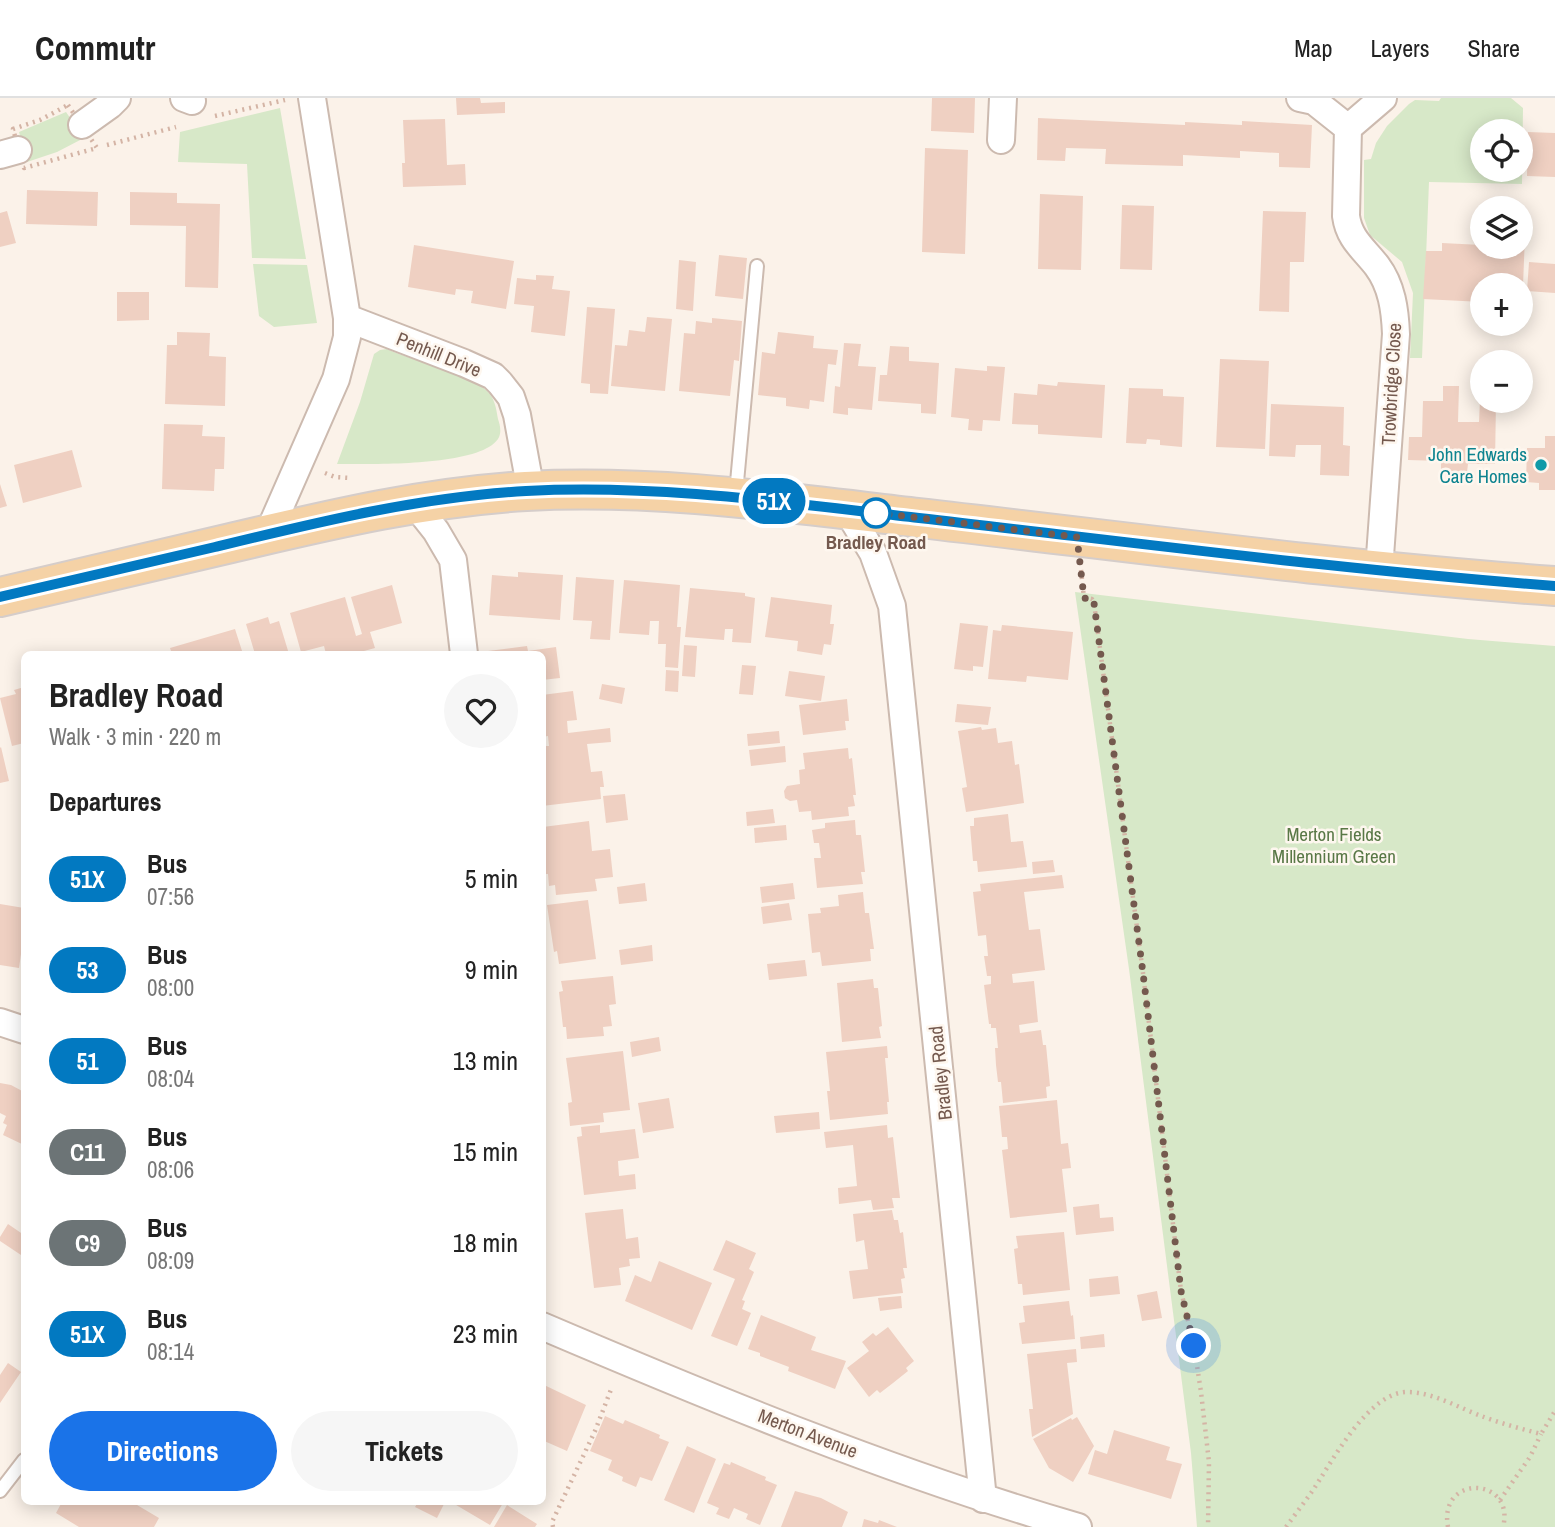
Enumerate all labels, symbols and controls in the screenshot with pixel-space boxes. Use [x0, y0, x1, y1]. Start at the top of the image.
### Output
text: Commutr [35, 26, 155, 70]
text: Map [1294, 32, 1332, 64]
text: Layers [1370, 32, 1429, 64]
text: Share [1467, 32, 1520, 64]
map controls [1470, 119, 1533, 413]
button: locate [1470, 119, 1533, 182]
button: layers [1470, 196, 1533, 259]
button: + [1470, 273, 1533, 336]
street label: Trowbridge Close [1375, 322, 1407, 446]
street label: Penhill Drive [393, 325, 485, 383]
button: − [1470, 350, 1533, 413]
place label: John Edwards Care Homes [1428, 441, 1527, 489]
marker: John Edwards Care Homes [1533, 457, 1549, 473]
line badge: 51X [734, 478, 814, 524]
text: 51X [756, 485, 792, 517]
marker: Bradley Road [861, 498, 891, 528]
place label: Bradley Road [826, 529, 926, 555]
text: Bradley Road [49, 673, 223, 717]
button: heart [444, 674, 518, 748]
text: Walk · 3 min · 220 m [49, 721, 221, 752]
text: Departures [49, 784, 162, 819]
park label: Merton Fields Millennium Green [1272, 821, 1396, 869]
text: Bus [147, 846, 187, 881]
text: 5 min [465, 861, 518, 896]
text: 51X [70, 863, 105, 895]
text: 07:56 [147, 881, 194, 912]
text: Bus [147, 937, 187, 972]
text: 9 min [465, 952, 518, 987]
text: 53 [77, 954, 98, 986]
text: 08:00 [147, 972, 194, 1003]
street label: Bradley Road [922, 1025, 958, 1121]
text: Bus [147, 1028, 187, 1063]
text: 13 min [453, 1043, 518, 1078]
text: 51 [77, 1045, 98, 1077]
text: 08:04 [147, 1063, 194, 1094]
text: Bus [147, 1119, 187, 1154]
text: 15 min [453, 1134, 518, 1169]
text: C11 [70, 1136, 105, 1168]
text: 08:06 [147, 1154, 194, 1185]
text: Bus [147, 1210, 187, 1245]
text: 18 min [453, 1225, 518, 1260]
text: C9 [75, 1227, 100, 1259]
text: 08:09 [147, 1245, 194, 1276]
text: Bus [147, 1301, 187, 1336]
text: 23 min [453, 1316, 518, 1351]
text: 51X [70, 1318, 105, 1350]
your location [1176, 1328, 1211, 1363]
text: 08:14 [147, 1336, 194, 1367]
street label: Merton Avenue [755, 1402, 861, 1464]
button: Directions [49, 1411, 277, 1491]
button: Tickets [291, 1411, 518, 1491]

